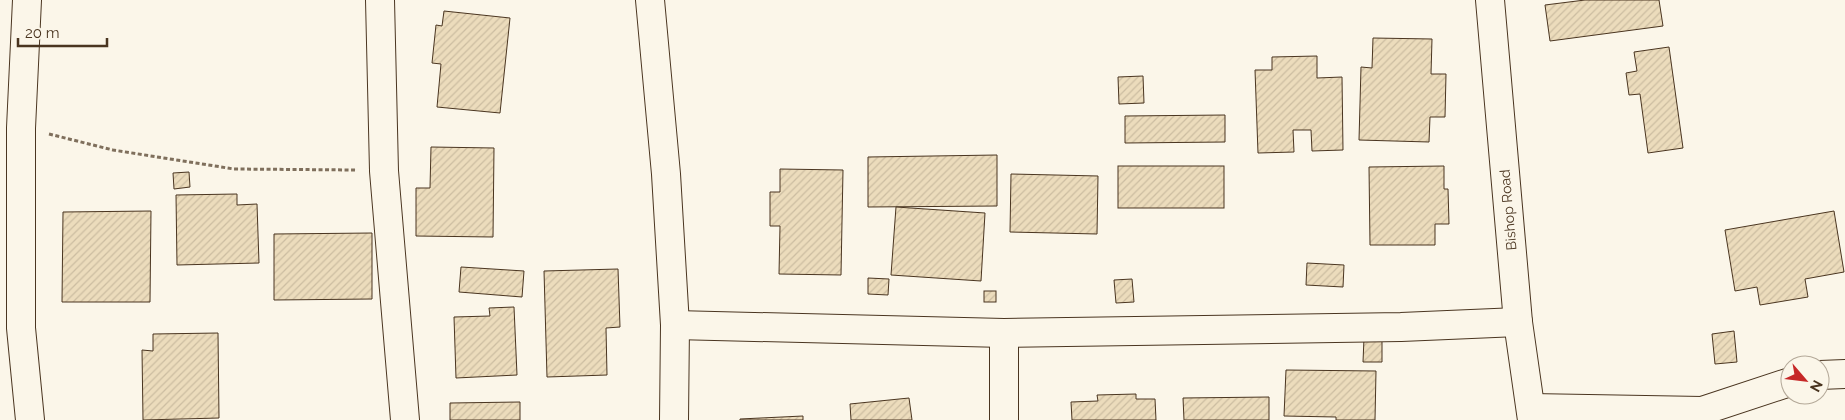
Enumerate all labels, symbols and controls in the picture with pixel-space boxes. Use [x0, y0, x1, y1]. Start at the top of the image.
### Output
scale bar [18, 15, 106, 47]
text: 20 m [25, 24, 60, 42]
street label: Bishop Road [1496, 169, 1520, 251]
north arrow [1780, 355, 1830, 405]
text: N [1807, 378, 1826, 395]

